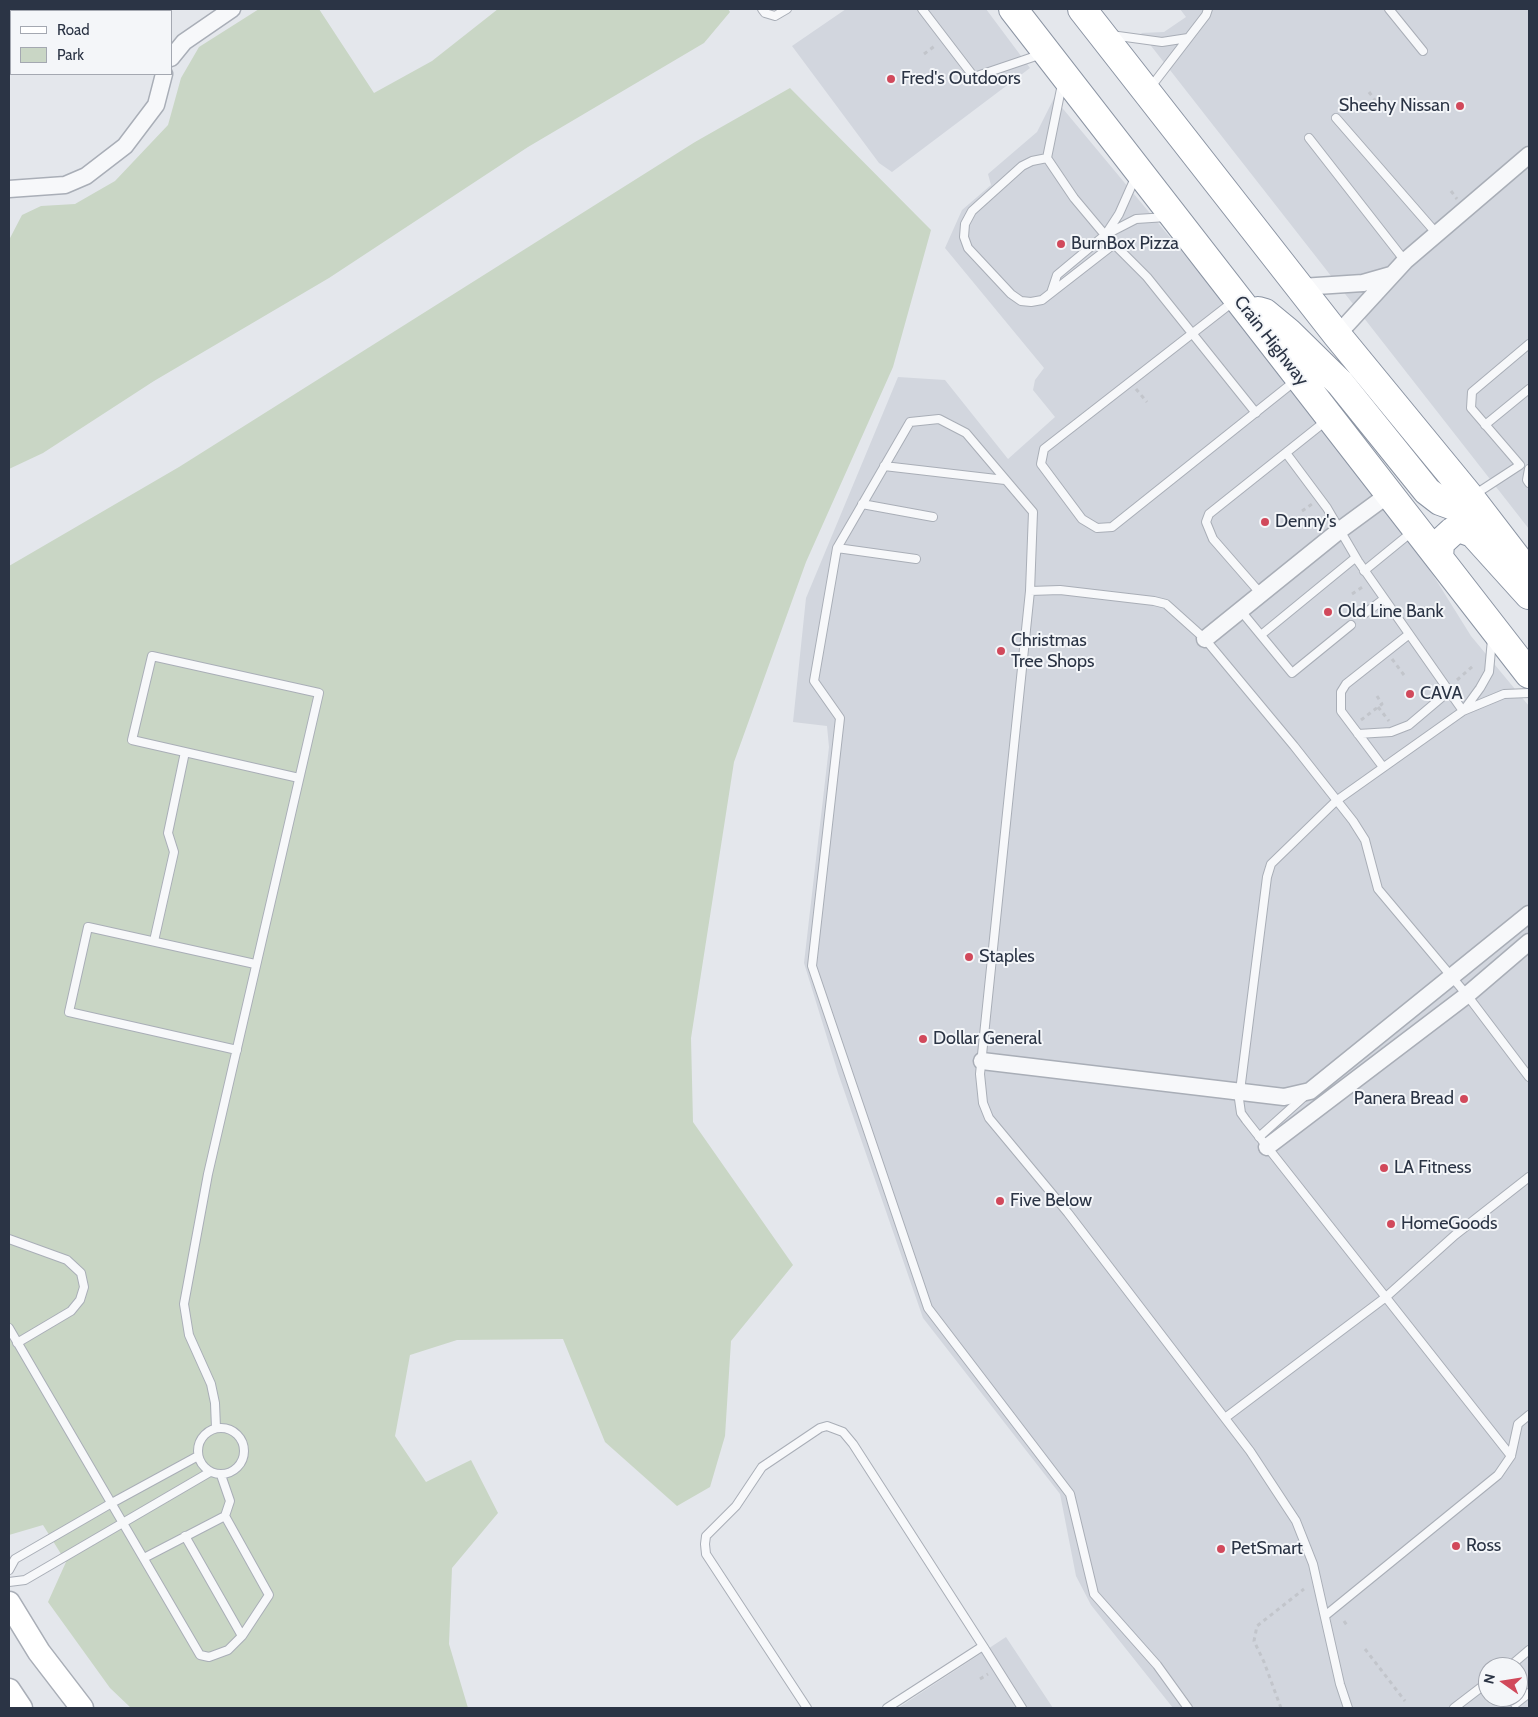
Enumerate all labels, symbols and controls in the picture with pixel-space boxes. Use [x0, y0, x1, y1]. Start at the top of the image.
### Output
legend [10, 10, 172, 75]
text: Road [57, 21, 90, 39]
text: Park [57, 46, 84, 64]
place label: Fred's Outdoors [901, 68, 1021, 90]
marker: Fred's Outdoors [885, 73, 897, 85]
place label: Sheehy Nissan [1339, 95, 1450, 117]
marker: Sheehy Nissan [1454, 100, 1466, 112]
place label: BurnBox Pizza [1071, 233, 1179, 255]
marker: BurnBox Pizza [1055, 238, 1067, 250]
street label: Crain Highway [1229, 292, 1313, 390]
place label: Denny's [1275, 511, 1336, 533]
marker: Denny's [1259, 516, 1271, 528]
place label: Old Line Bank [1338, 601, 1444, 623]
marker: Old Line Bank [1322, 606, 1334, 618]
place label: Christmas Tree Shops [1011, 630, 1094, 672]
marker: Christmas Tree Shops [995, 645, 1007, 657]
place label: CAVA [1420, 683, 1462, 705]
marker: CAVA [1404, 688, 1416, 700]
place label: Staples [979, 946, 1035, 968]
marker: Staples [963, 951, 975, 963]
place label: Dollar General [933, 1028, 1042, 1050]
marker: Dollar General [917, 1033, 929, 1045]
place label: Panera Bread [1354, 1088, 1454, 1110]
marker: Panera Bread [1458, 1093, 1470, 1105]
place label: LA Fitness [1394, 1157, 1472, 1179]
marker: LA Fitness [1378, 1162, 1390, 1174]
place label: Five Below [1010, 1190, 1092, 1212]
marker: Five Below [994, 1195, 1006, 1207]
place label: HomeGoods [1401, 1213, 1497, 1235]
marker: HomeGoods [1385, 1218, 1397, 1230]
place label: Ross [1466, 1535, 1501, 1557]
place label: PetSmart [1231, 1538, 1303, 1560]
marker: Ross [1450, 1540, 1462, 1552]
marker: PetSmart [1215, 1543, 1227, 1555]
north arrow [1478, 1657, 1528, 1707]
text: N [1479, 1672, 1499, 1686]

